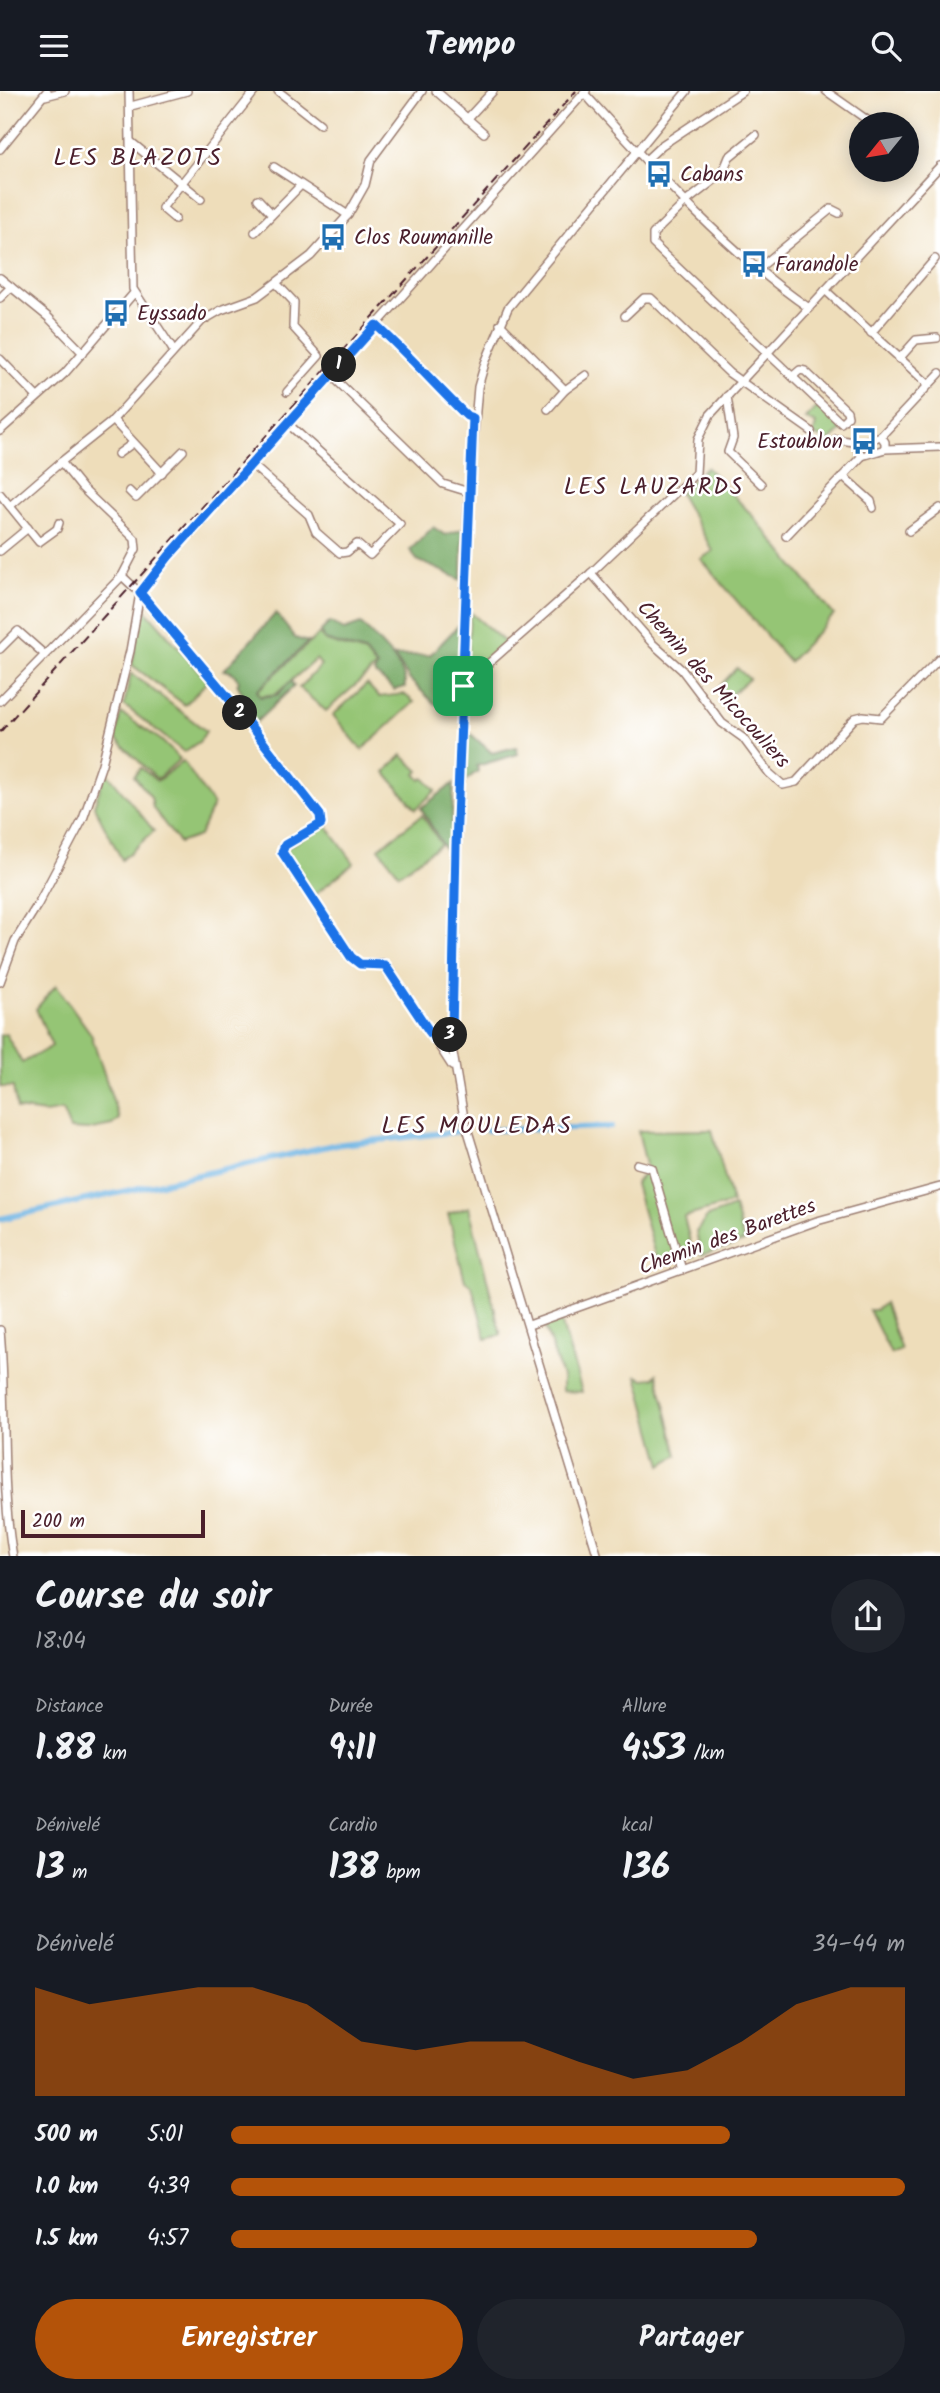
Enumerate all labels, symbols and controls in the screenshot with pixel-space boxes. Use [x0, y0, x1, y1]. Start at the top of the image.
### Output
text: Tempo [424, 20, 516, 71]
icon: menu [35, 27, 73, 65]
icon: search [867, 27, 905, 65]
north arrow [849, 112, 919, 182]
map controls [849, 112, 919, 182]
district label: LES BLAZOTS [53, 139, 223, 178]
bus stop icon: Cabans [644, 159, 674, 189]
place label: Cabans [680, 159, 743, 192]
bus stop icon: Clos Roumanille [318, 222, 348, 252]
place label: Clos Roumanille [354, 222, 494, 255]
bus stop icon: Farandole [739, 249, 769, 279]
place label: Farandole [775, 249, 859, 282]
bus stop icon: Eyssado [101, 298, 131, 328]
place label: Eyssado [137, 298, 207, 331]
pin: 1 [322, 347, 356, 383]
text: 1 [336, 349, 341, 379]
place label: Estoublon [757, 426, 843, 459]
bus stop icon: Estoublon [849, 426, 879, 456]
district label: LES LAUZARDS [564, 470, 744, 506]
street label: Chemin des Micocouliers [628, 593, 798, 777]
pin [433, 656, 493, 716]
icon: arrive [444, 667, 482, 705]
pin: 2 [222, 695, 258, 731]
text: 2 [234, 697, 245, 727]
pin: 3 [433, 1017, 468, 1053]
text: 3 [444, 1019, 455, 1049]
district label: LES MOULEDAS [381, 1107, 573, 1146]
street label: Chemin des Barettes [634, 1190, 821, 1285]
scale bar [21, 1507, 205, 1539]
text: 200 m [32, 1507, 85, 1537]
text: Course du soir [35, 1568, 271, 1628]
button: share [831, 1579, 905, 1653]
text: 18:04 [35, 1624, 86, 1660]
text: Distance [35, 1692, 103, 1722]
text: Durée [328, 1692, 373, 1722]
text: Allure [622, 1692, 667, 1722]
text: 1.88 [35, 1722, 95, 1778]
text: 9:11 [328, 1722, 376, 1778]
text: 4:53 [622, 1722, 686, 1778]
text: km [95, 1739, 127, 1769]
text: /km [686, 1739, 725, 1769]
text: Dénivelé [35, 1811, 100, 1841]
text: Cardio [328, 1811, 378, 1841]
text: kcal [622, 1811, 653, 1841]
text: 13 [35, 1841, 65, 1897]
text: 138 [328, 1841, 379, 1897]
text: 136 [622, 1841, 670, 1897]
text: m [65, 1858, 87, 1888]
text: bpm [379, 1858, 421, 1888]
text: Dénivelé [35, 1927, 113, 1963]
text: 34–44 m [812, 1927, 905, 1963]
text: 500 m [35, 2117, 98, 2153]
text: 5:01 [147, 2117, 184, 2153]
text: 1.0 km [35, 2169, 98, 2205]
text: 4:39 [147, 2169, 190, 2205]
text: 1.5 km [35, 2221, 98, 2257]
text: 4:57 [147, 2221, 188, 2257]
button: Enregistrer [35, 2299, 463, 2379]
button: Partager [477, 2299, 905, 2379]

